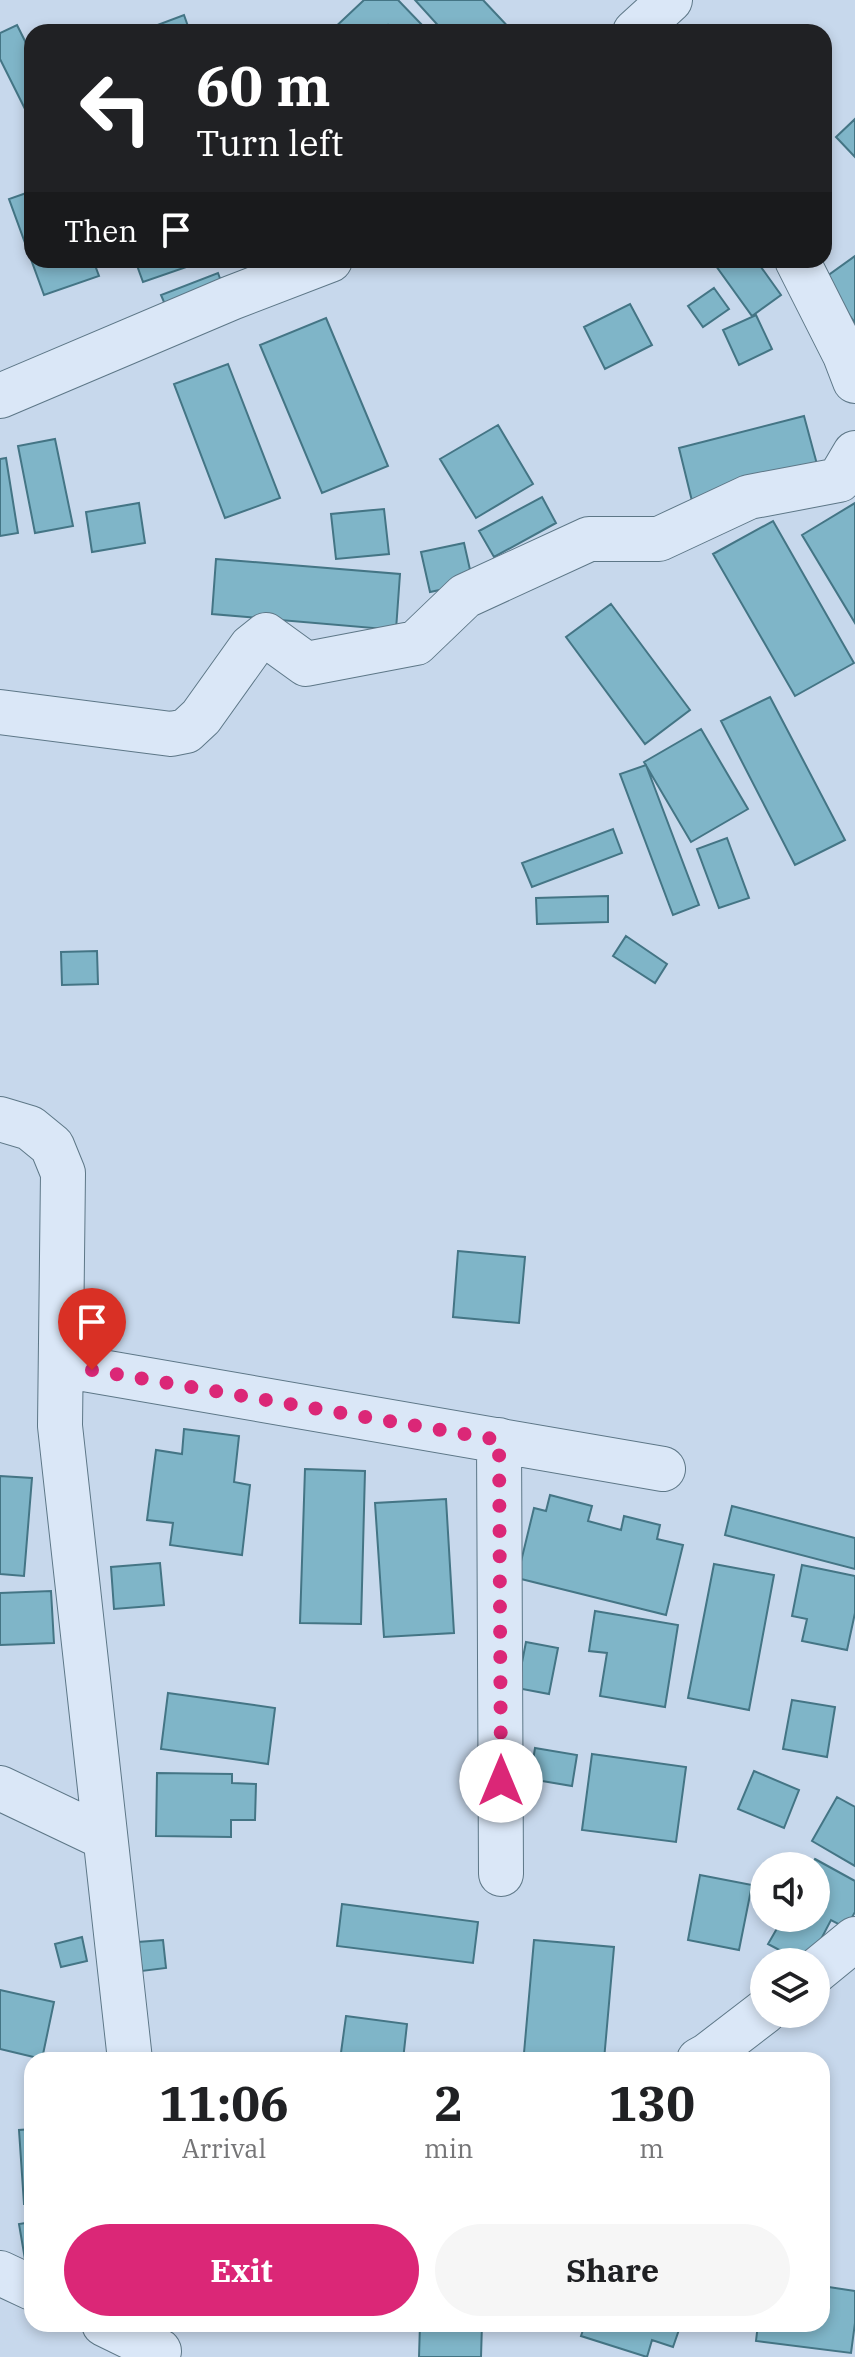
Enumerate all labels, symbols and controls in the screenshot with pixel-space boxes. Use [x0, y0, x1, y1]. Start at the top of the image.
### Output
text: 60 m [196, 49, 331, 121]
icon: left [64, 56, 168, 160]
text: Turn left [196, 119, 343, 166]
icon: arrive [154, 208, 198, 252]
text: Then [64, 211, 138, 250]
pin [58, 1288, 126, 1370]
icon: arrive [70, 1300, 114, 1344]
position arrow [459, 1739, 543, 1823]
map controls [750, 1852, 830, 2028]
button: sound [750, 1852, 830, 1932]
button: layers [750, 1948, 830, 2028]
text: 11:06 [159, 2072, 289, 2134]
text: 2 [434, 2072, 463, 2134]
text: 130 [609, 2072, 695, 2134]
text: Arrival [182, 2131, 266, 2165]
text: min [424, 2131, 473, 2165]
text: m [639, 2131, 664, 2165]
button: Exit [64, 2224, 419, 2316]
button: Share [435, 2224, 790, 2316]

